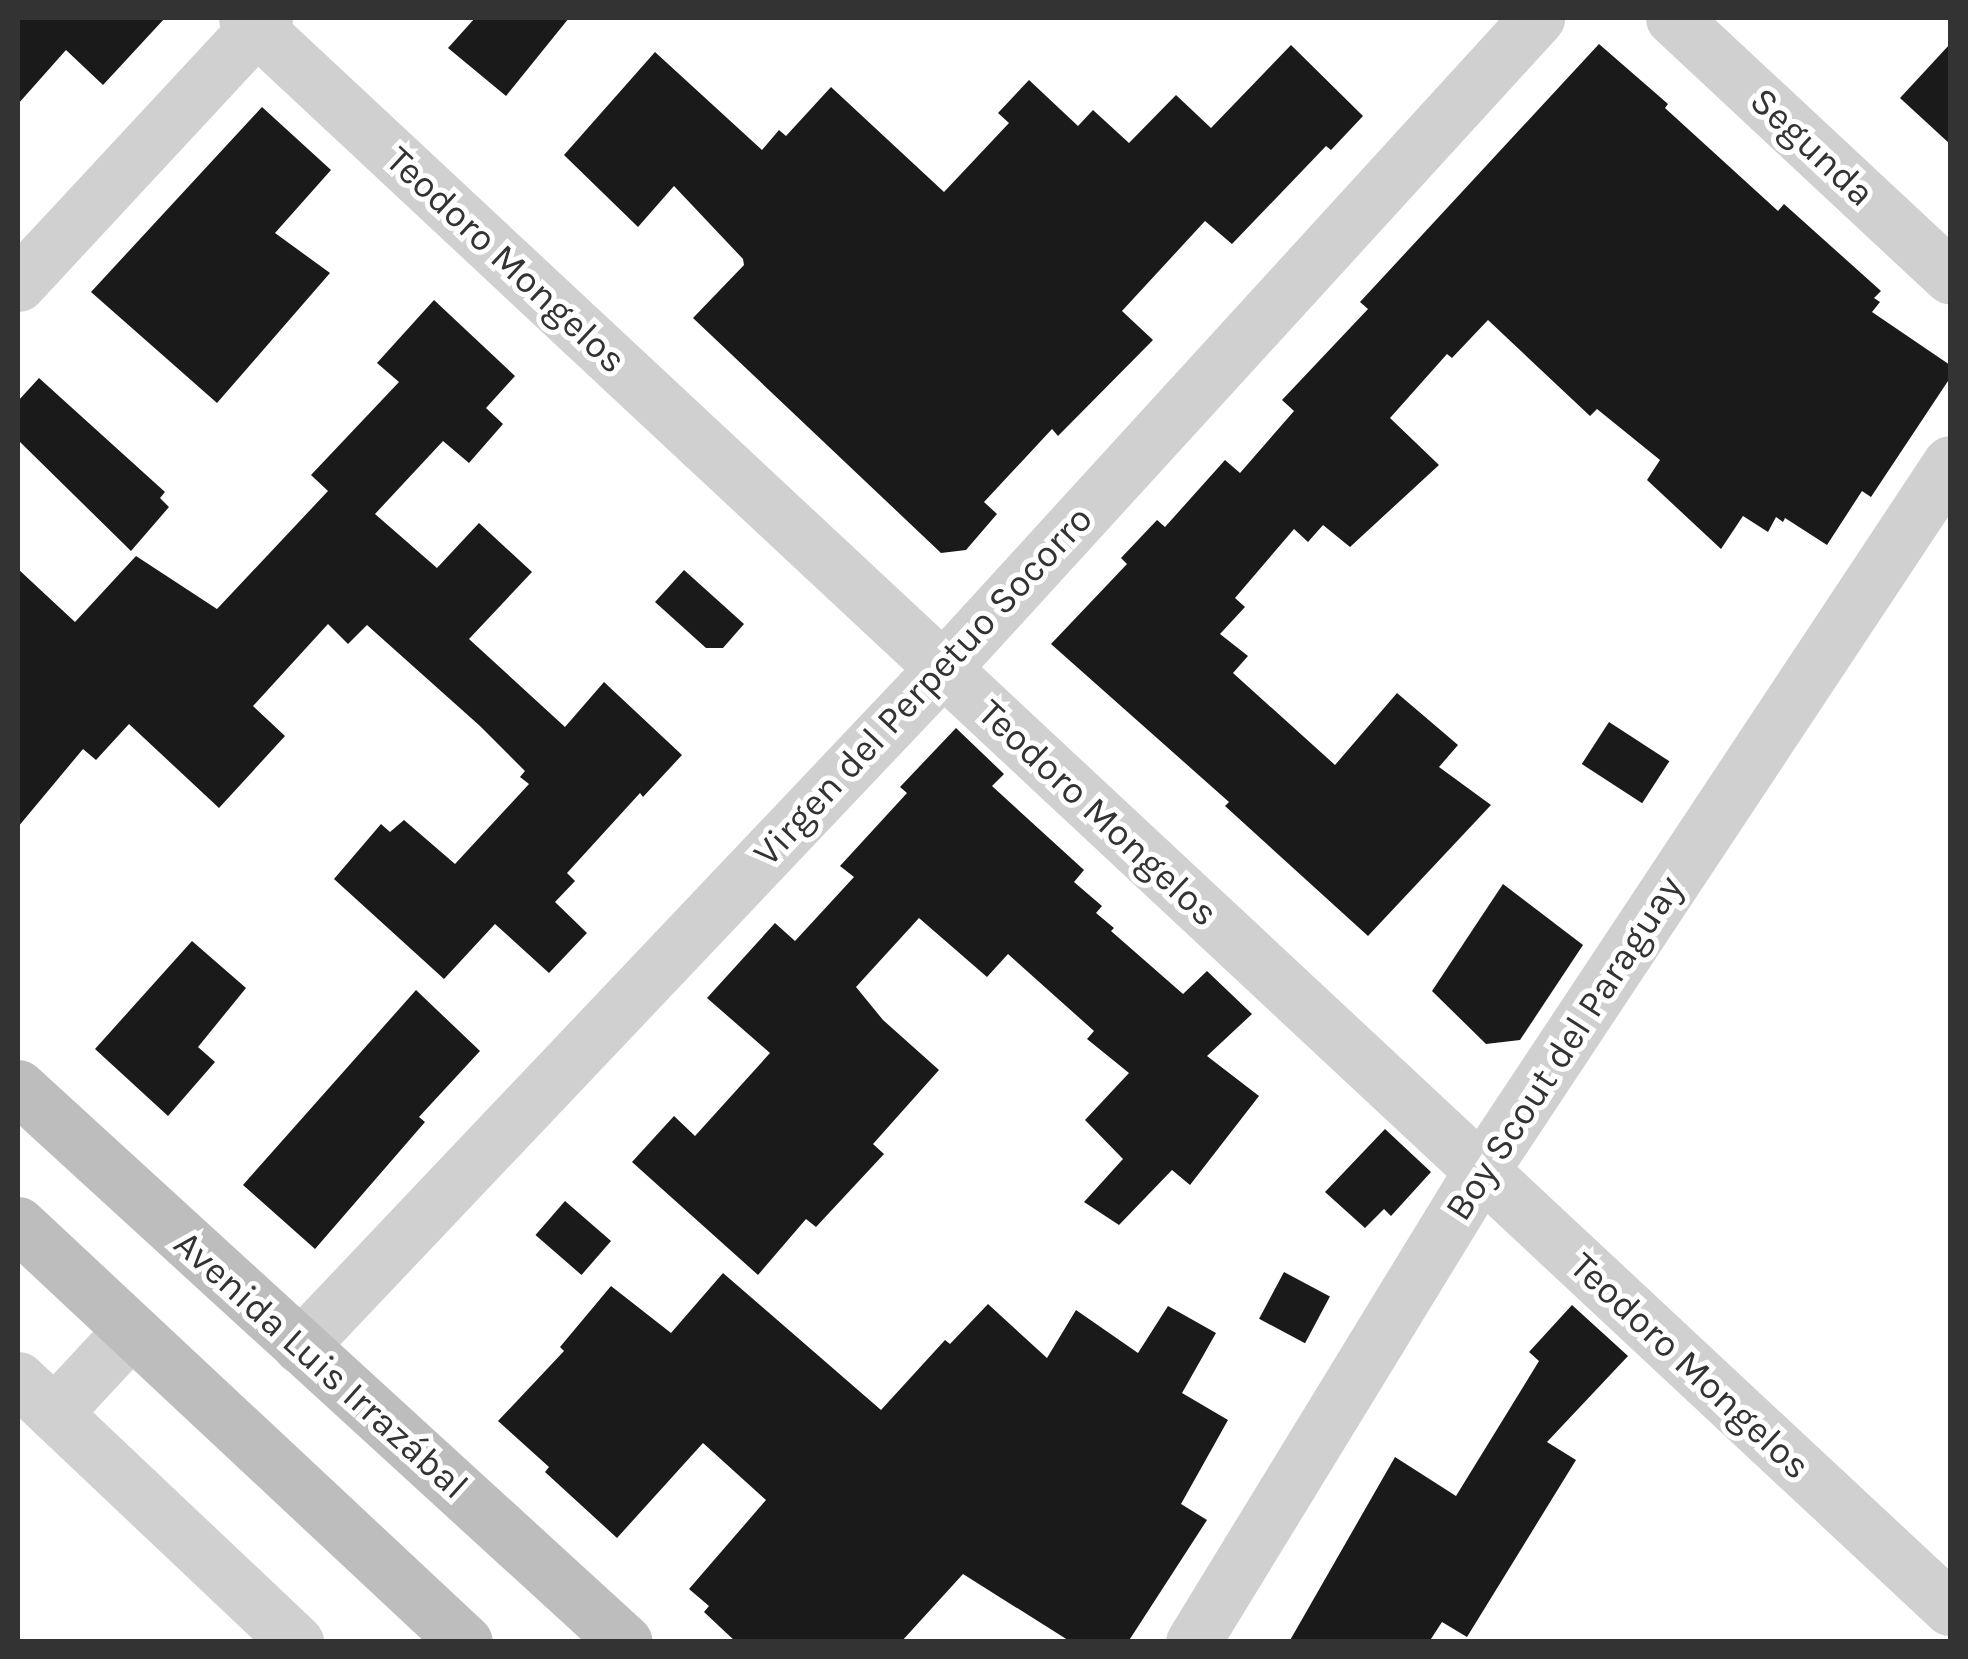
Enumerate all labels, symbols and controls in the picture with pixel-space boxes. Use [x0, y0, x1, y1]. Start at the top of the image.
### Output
street label: Segunda [1740, 78, 1884, 216]
street label: Teodoro Mongelos [377, 137, 635, 383]
street label: Virgen del Perpetuo Socorro [744, 496, 1102, 876]
street label: Teodoro Mongelos [969, 690, 1227, 936]
street label: Boy Scout del Paraguay [1435, 867, 1693, 1229]
street label: Avenida Luis Irrazábal [165, 1221, 477, 1509]
street label: Teodoro Mongelos [1561, 1243, 1819, 1489]

